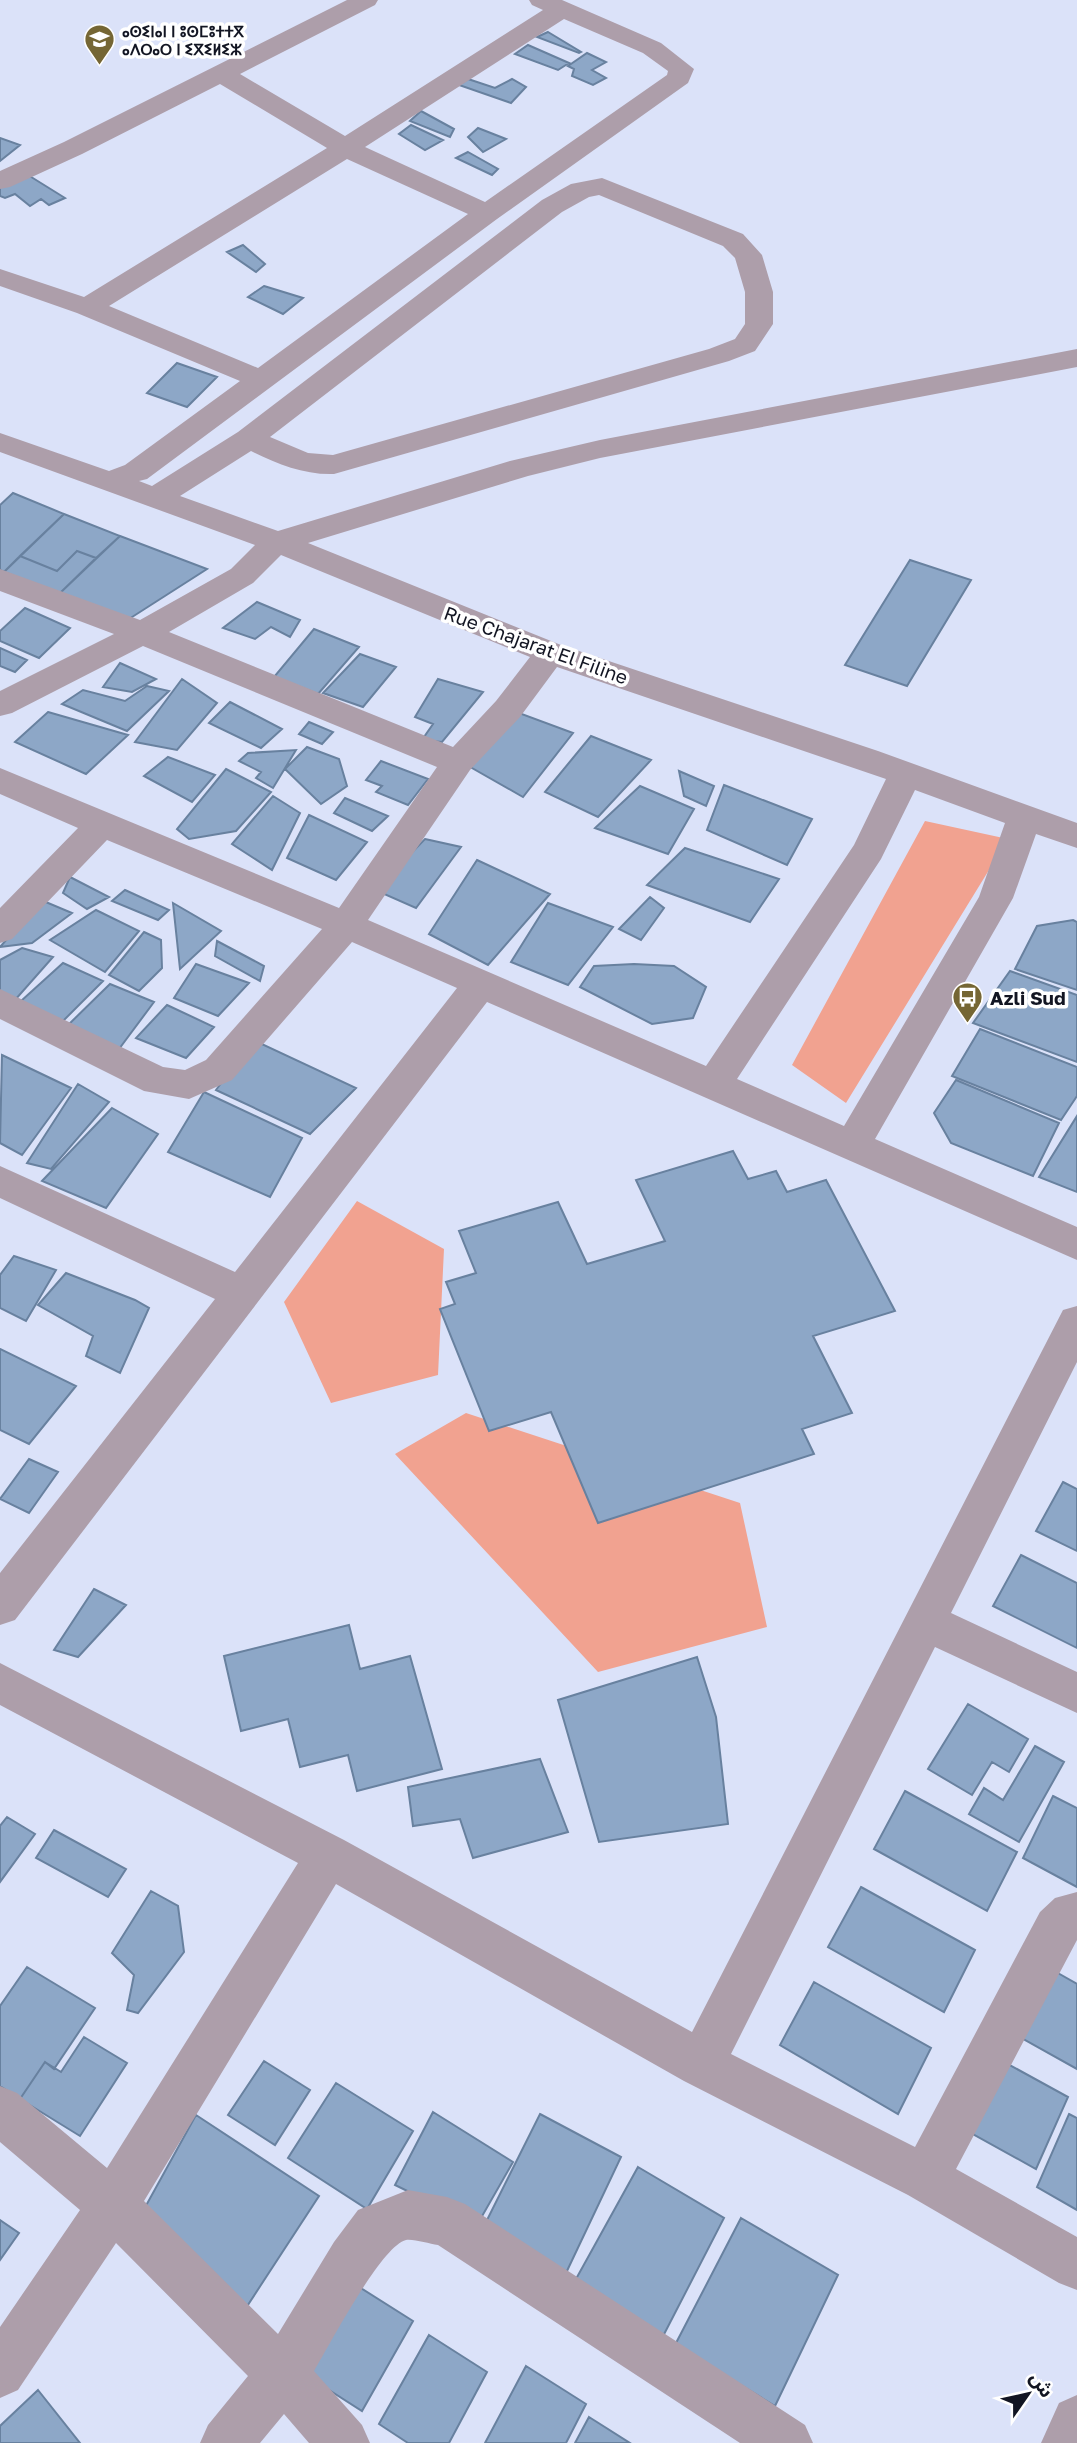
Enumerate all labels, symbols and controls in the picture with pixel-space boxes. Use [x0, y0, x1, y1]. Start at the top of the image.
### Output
place label: ⴰⵙⵉⵏⴰⵏ ⵏ ⵓⵙⵎⵓⵜⵜⴳ ⴰⴷⵔⴰⵔ ⵏ ⵉⴳⵉⵍⵉⵣ [122, 21, 244, 59]
school or university icon: ⴰⵙⵉⵏⴰⵏ ⵏ ⵓⵙⵎⵓⵜⵜⴳ ⴰⴷⵔⴰⵔ ⵏ ⵉⴳⵉⵍⵉⵣ [82, 23, 116, 67]
street label: Rue Chajarat El Filine [441, 601, 631, 688]
bus stop icon: Azli Sud [950, 981, 984, 1025]
place label: Azli Sud [990, 986, 1066, 1009]
north arrow [993, 2359, 1063, 2429]
text: ش [1026, 2367, 1059, 2401]

